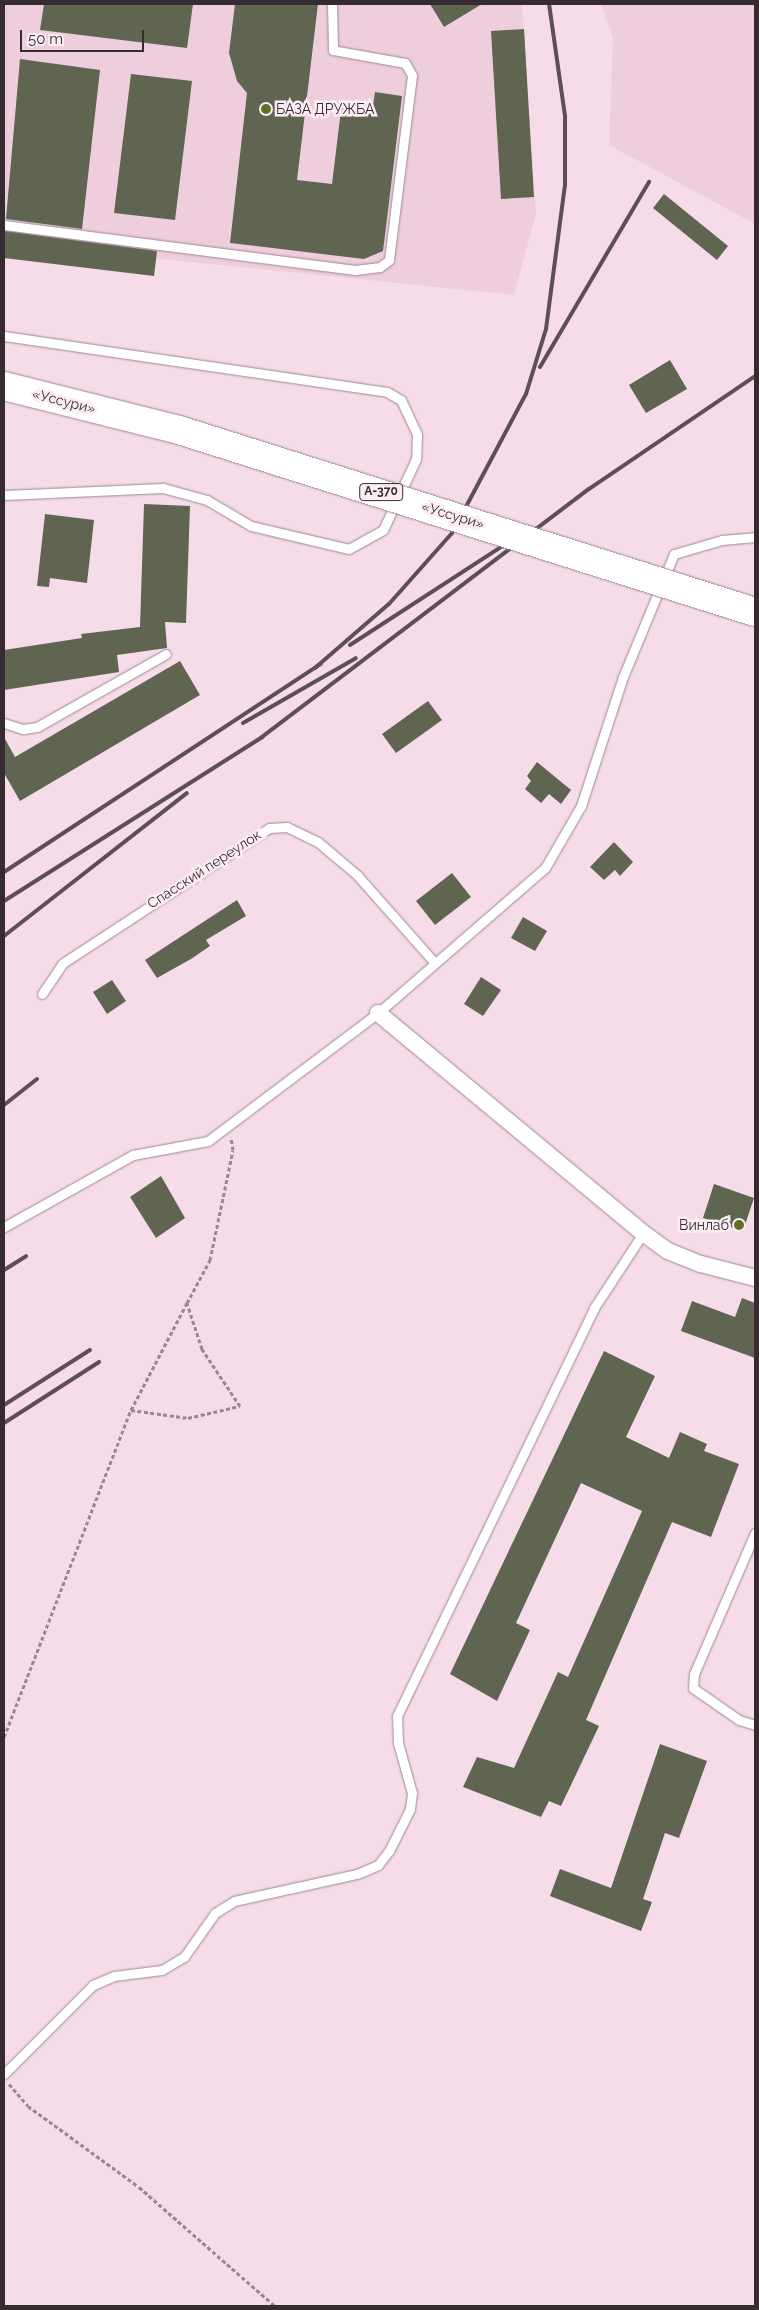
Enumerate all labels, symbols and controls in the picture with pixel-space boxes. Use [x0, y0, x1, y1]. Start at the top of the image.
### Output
scale bar [22, 20, 146, 52]
text: 50 m [28, 30, 63, 48]
place label: БАЗА ДРУЖБА [276, 101, 375, 117]
marker: БАЗА ДРУЖБА [260, 103, 272, 115]
street label: «Уссури» [31, 385, 97, 417]
road number: А-370 [358, 482, 404, 502]
street label: «Уссури» [420, 498, 486, 532]
street label: Спасский переулок [144, 826, 264, 912]
place label: Винлаб [679, 1217, 729, 1233]
marker: Винлаб [733, 1219, 745, 1231]

